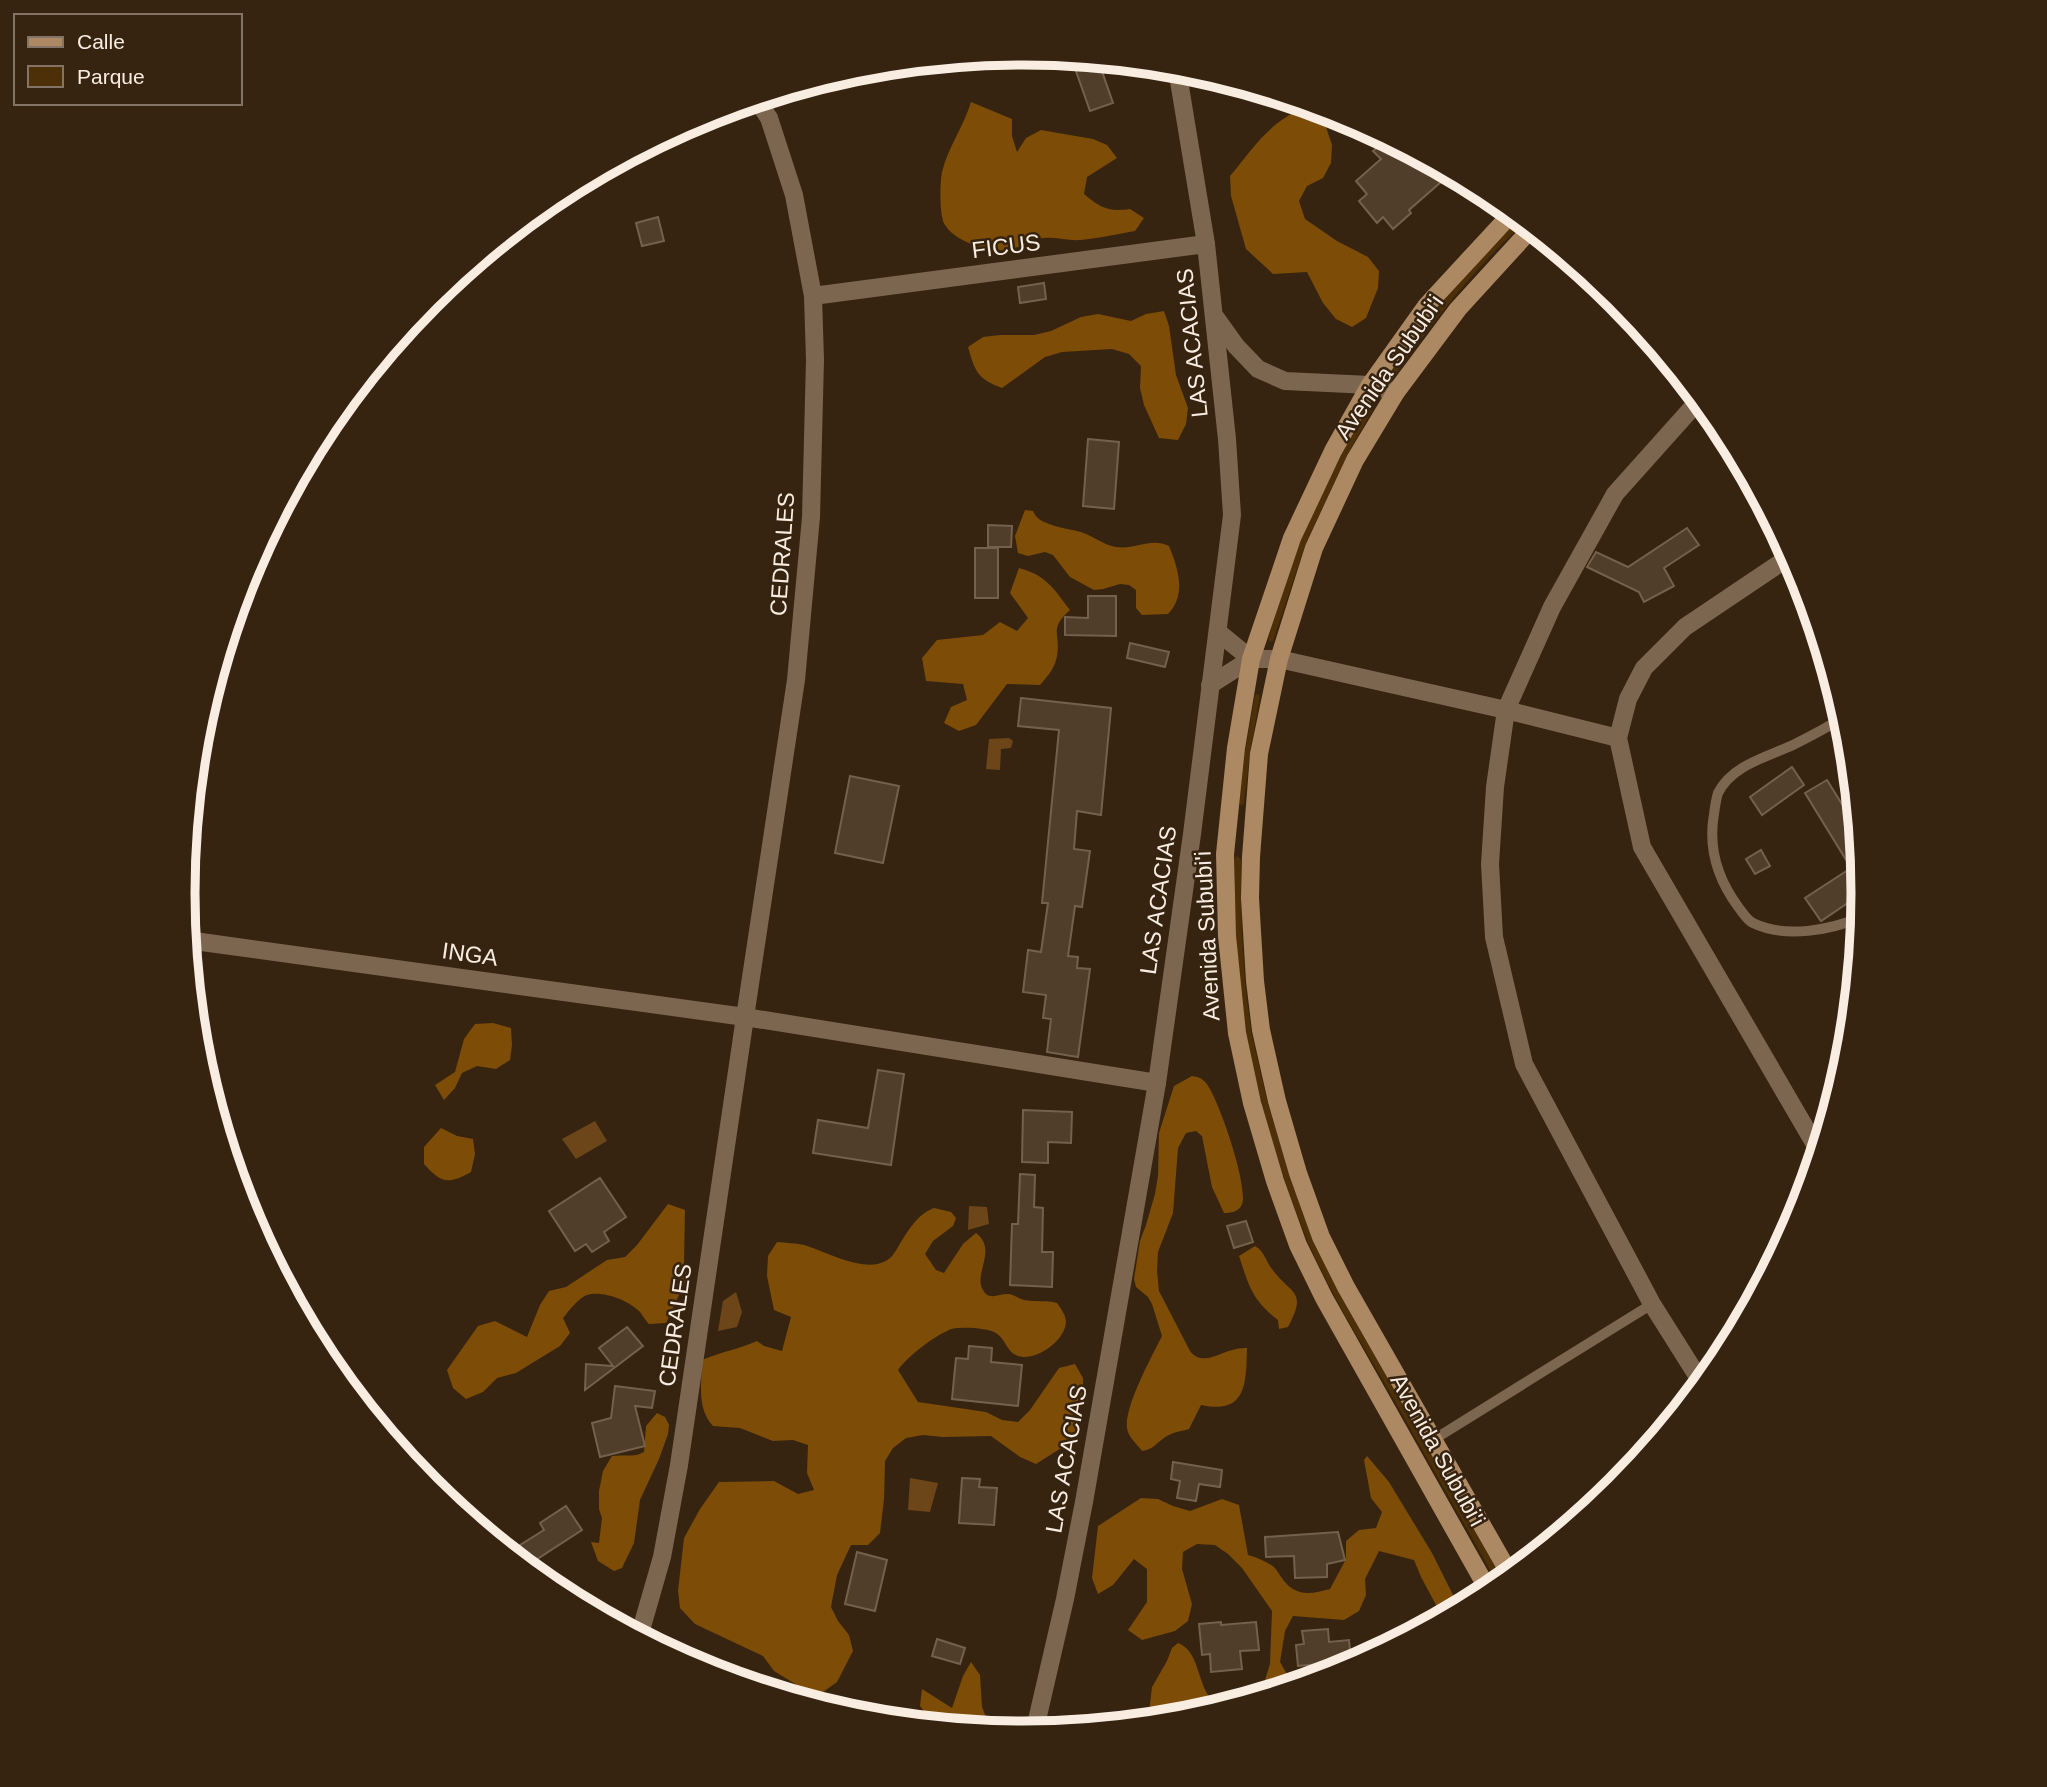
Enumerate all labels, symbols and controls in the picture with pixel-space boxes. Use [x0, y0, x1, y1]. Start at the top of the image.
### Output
legend [14, 14, 242, 105]
text: Calle [77, 30, 125, 53]
text: Parque [77, 65, 145, 88]
street label: FICUS [970, 229, 1042, 263]
street label: LAS ACACIAS [1171, 267, 1213, 419]
street label: Avenida Sububi'i [1330, 290, 1448, 444]
street label: CEDRALES [765, 491, 799, 617]
street label: LAS ACACIAS [1135, 824, 1181, 976]
street label: Avenida Sububi'i [1190, 850, 1224, 1022]
street label: INGA [440, 937, 500, 971]
street label: CEDRALES [653, 1262, 697, 1388]
street label: Avenida Sububi'i [1385, 1369, 1491, 1531]
street label: LAS ACACIAS [1040, 1383, 1092, 1535]

